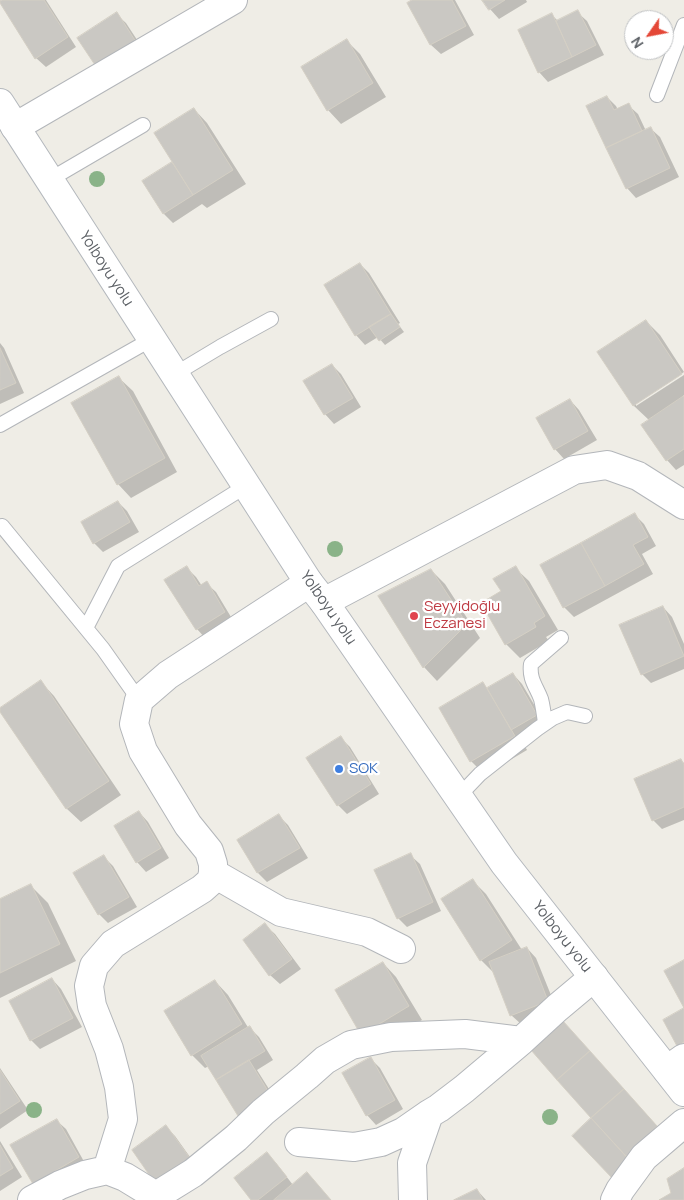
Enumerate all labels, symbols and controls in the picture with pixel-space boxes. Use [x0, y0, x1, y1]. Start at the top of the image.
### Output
north arrow [624, 10, 674, 60]
text: N [626, 34, 648, 52]
street label: Yolboyu yolu [75, 228, 137, 310]
street label: Yolboyu yolu [296, 568, 360, 648]
place label: Seyyidoğlu Eczanesi [424, 598, 500, 633]
marker: Seyyidoğlu Eczanesi [408, 610, 420, 622]
place label: SOK [349, 760, 378, 778]
marker: SOK [333, 763, 345, 775]
street label: Yolboyu yolu [529, 898, 595, 976]

